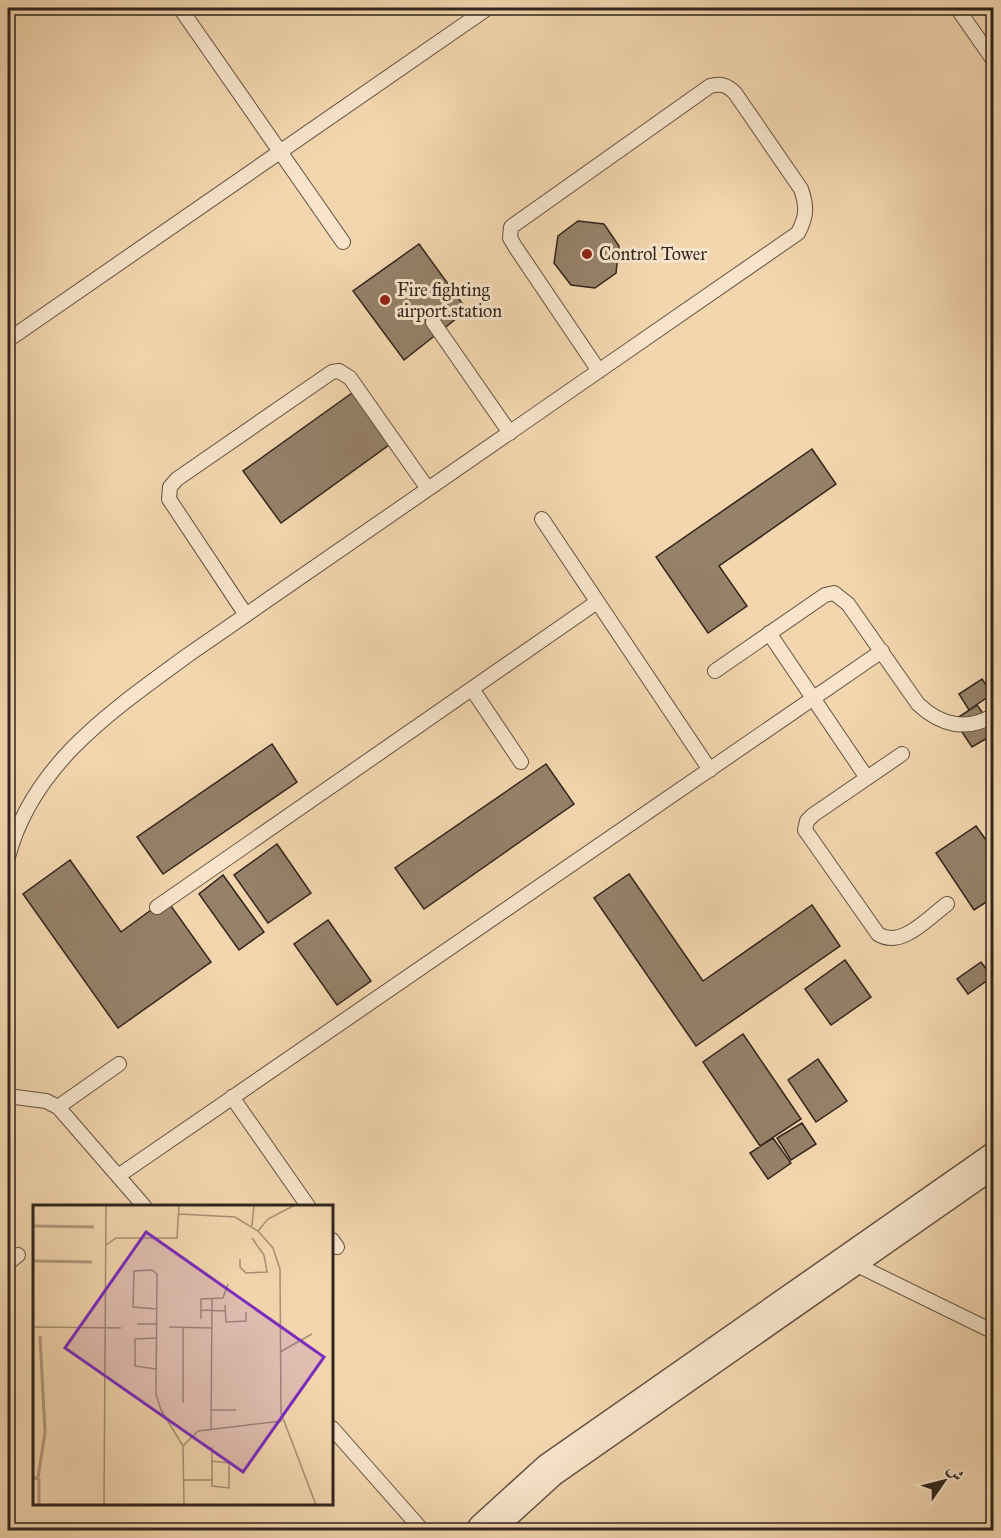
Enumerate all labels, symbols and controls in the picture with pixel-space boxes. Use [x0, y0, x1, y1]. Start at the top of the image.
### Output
place label: Control Tower [599, 243, 707, 265]
marker: Control Tower [580, 247, 594, 261]
place label: Fire fighting airport.station [397, 279, 502, 322]
marker: Fire fighting airport.station [378, 293, 392, 307]
inset map [33, 1205, 333, 1505]
north arrow [914, 1451, 974, 1511]
text: ش [944, 1461, 968, 1485]

